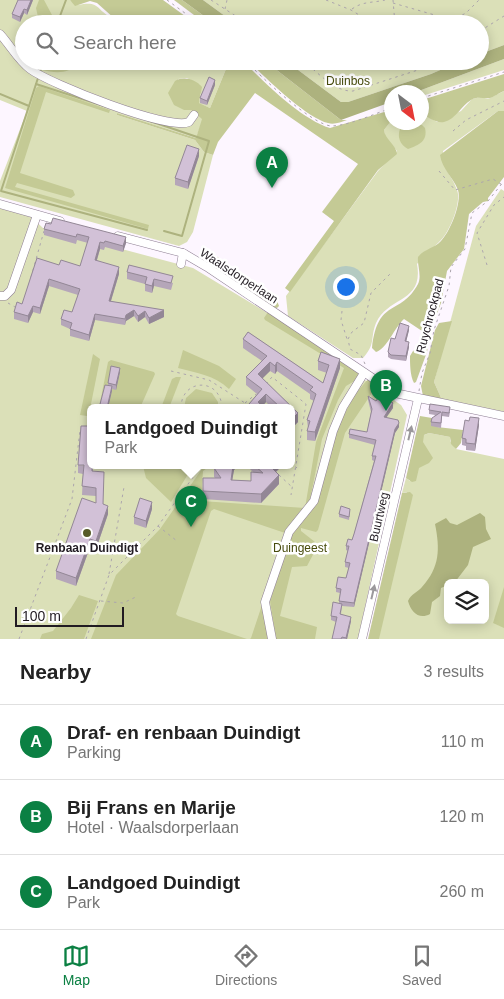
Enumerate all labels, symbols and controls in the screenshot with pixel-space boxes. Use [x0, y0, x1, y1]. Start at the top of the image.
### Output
search box [15, 15, 489, 70]
icon: search [33, 29, 61, 57]
text: Search here [73, 32, 177, 53]
park label: Duinbos [326, 74, 370, 88]
north arrow [384, 85, 429, 130]
pin: A [256, 147, 288, 188]
street label: Waalsdorperlaan [197, 246, 281, 306]
your location [333, 274, 359, 300]
street label: Ruychrockpad [413, 277, 447, 355]
pin: B [370, 370, 402, 411]
popup [87, 404, 295, 469]
text: Landgoed Duindigt [104, 417, 278, 438]
one-way arrow [406, 426, 414, 441]
text: Park [104, 439, 137, 456]
pin: C [175, 486, 207, 527]
street label: Buurtweg [366, 491, 392, 543]
marker: Renbaan Duindigt [81, 527, 93, 539]
place label: Renbaan Duindigt [36, 541, 138, 555]
park label: Duingeest [273, 541, 328, 555]
map controls [444, 579, 489, 624]
button: layers [444, 579, 489, 624]
one-way arrow [369, 584, 377, 599]
scale bar [15, 604, 124, 627]
text: 100 m [22, 608, 61, 624]
text: Nearby [20, 660, 91, 683]
text: 3 results [424, 663, 484, 680]
text: Draf- en renbaan Duindigt [67, 722, 300, 743]
text: A [30, 733, 42, 750]
text: 110 m [441, 733, 484, 750]
text: Parking [67, 744, 121, 761]
text: Bij Frans en Marije [67, 797, 236, 818]
text: B [30, 808, 42, 825]
text: 120 m [440, 808, 484, 825]
text: Hotel · Waalsdorperlaan [67, 819, 239, 836]
text: Landgoed Duindigt [67, 872, 240, 893]
text: C [30, 883, 42, 900]
text: 260 m [440, 883, 484, 900]
text: Park [67, 894, 100, 911]
tab: Map [62, 942, 90, 988]
tab: Directions [215, 942, 277, 988]
tab: Saved [402, 942, 442, 988]

